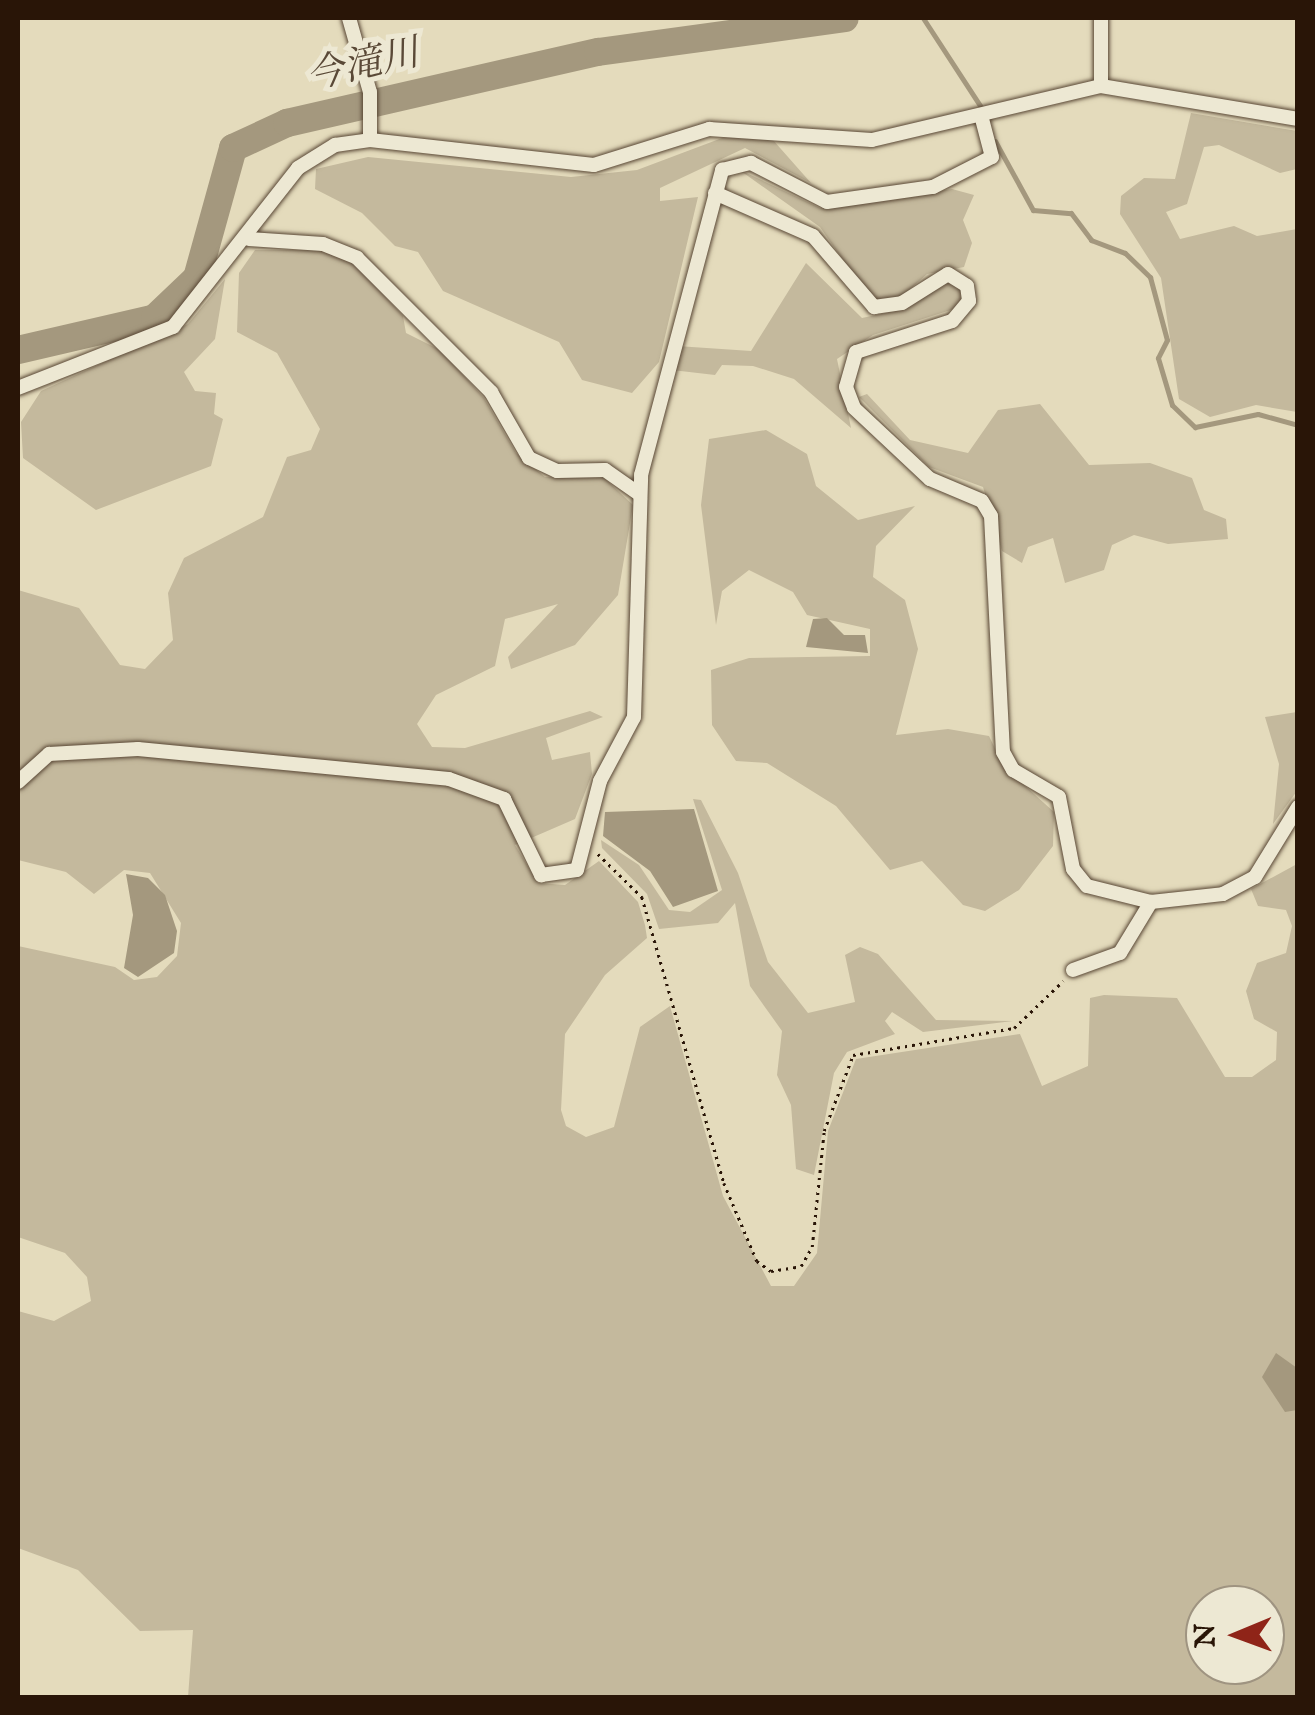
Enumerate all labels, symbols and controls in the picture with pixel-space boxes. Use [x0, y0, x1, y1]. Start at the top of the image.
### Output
water label: 今滝川 [302, 32, 424, 102]
north arrow [1185, 1585, 1285, 1685]
text: N [1189, 1623, 1224, 1648]

